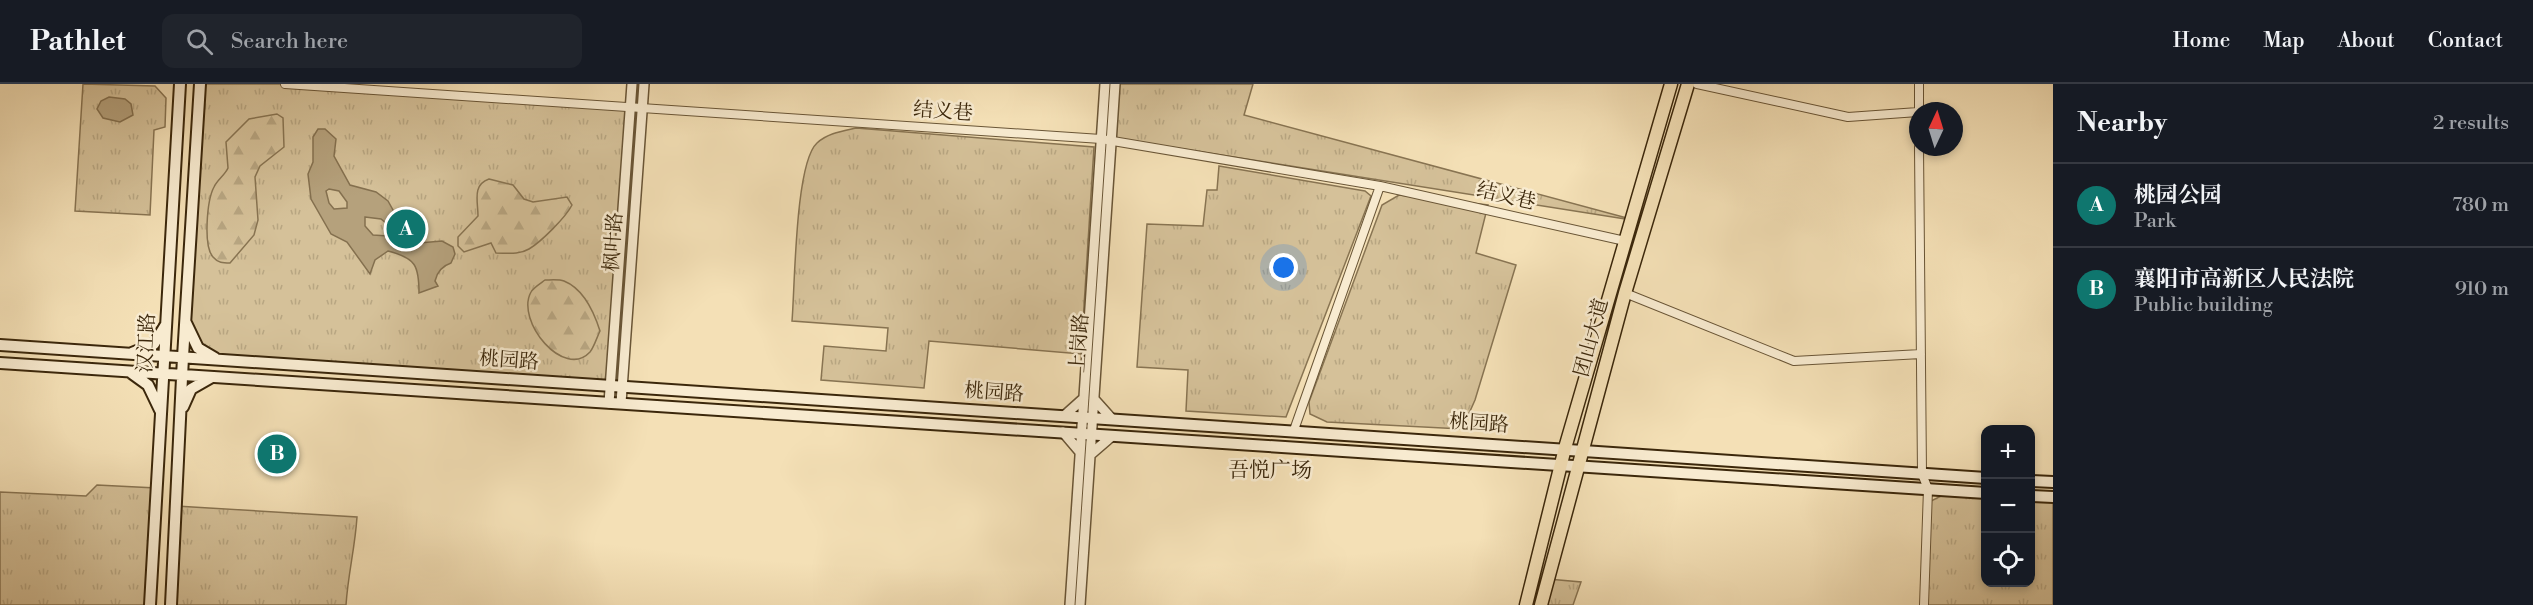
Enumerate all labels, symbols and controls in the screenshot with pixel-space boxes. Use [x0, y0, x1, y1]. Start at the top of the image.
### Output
search box [162, 14, 582, 68]
text: Pathlet [30, 24, 126, 59]
icon: search [183, 25, 216, 58]
text: Search here [231, 28, 348, 55]
text: Home [2173, 28, 2230, 54]
text: Map [2263, 28, 2305, 54]
text: About [2338, 28, 2395, 54]
text: Contact [2428, 28, 2503, 54]
street label: 结义巷 [912, 97, 974, 127]
north arrow [1909, 102, 1963, 156]
text: Nearby [2077, 107, 2167, 139]
text: 2 results [2433, 111, 2509, 136]
street label: 结义巷 [1474, 178, 1538, 216]
text: 桃园公园 [2134, 182, 2222, 209]
text: A [2089, 193, 2104, 218]
text: 780 m [2452, 193, 2509, 218]
pin: A [386, 206, 426, 252]
text: Park [2134, 209, 2176, 234]
street label: 枫叶路 [599, 211, 629, 273]
your location [1269, 253, 1298, 282]
text: 襄阳市高新区人民法院 [2134, 266, 2354, 293]
text: B [2089, 277, 2104, 302]
text: 910 m [2455, 277, 2509, 302]
text: Public building [2134, 293, 2273, 318]
street label: 团山大道 [1570, 296, 1614, 380]
street label: 汉江路 [133, 312, 161, 374]
street label: 上岗路 [1065, 312, 1095, 374]
street label: 桃园路 [478, 346, 540, 376]
street label: 桃园路 [963, 378, 1025, 408]
street label: 桃园路 [1448, 409, 1510, 439]
map controls [1981, 425, 2035, 587]
button: + [1981, 425, 2035, 479]
pin: B [258, 432, 296, 476]
district label: 吾悦广场 [1228, 458, 1312, 484]
button: − [1981, 479, 2035, 533]
button: locate [1981, 533, 2035, 587]

